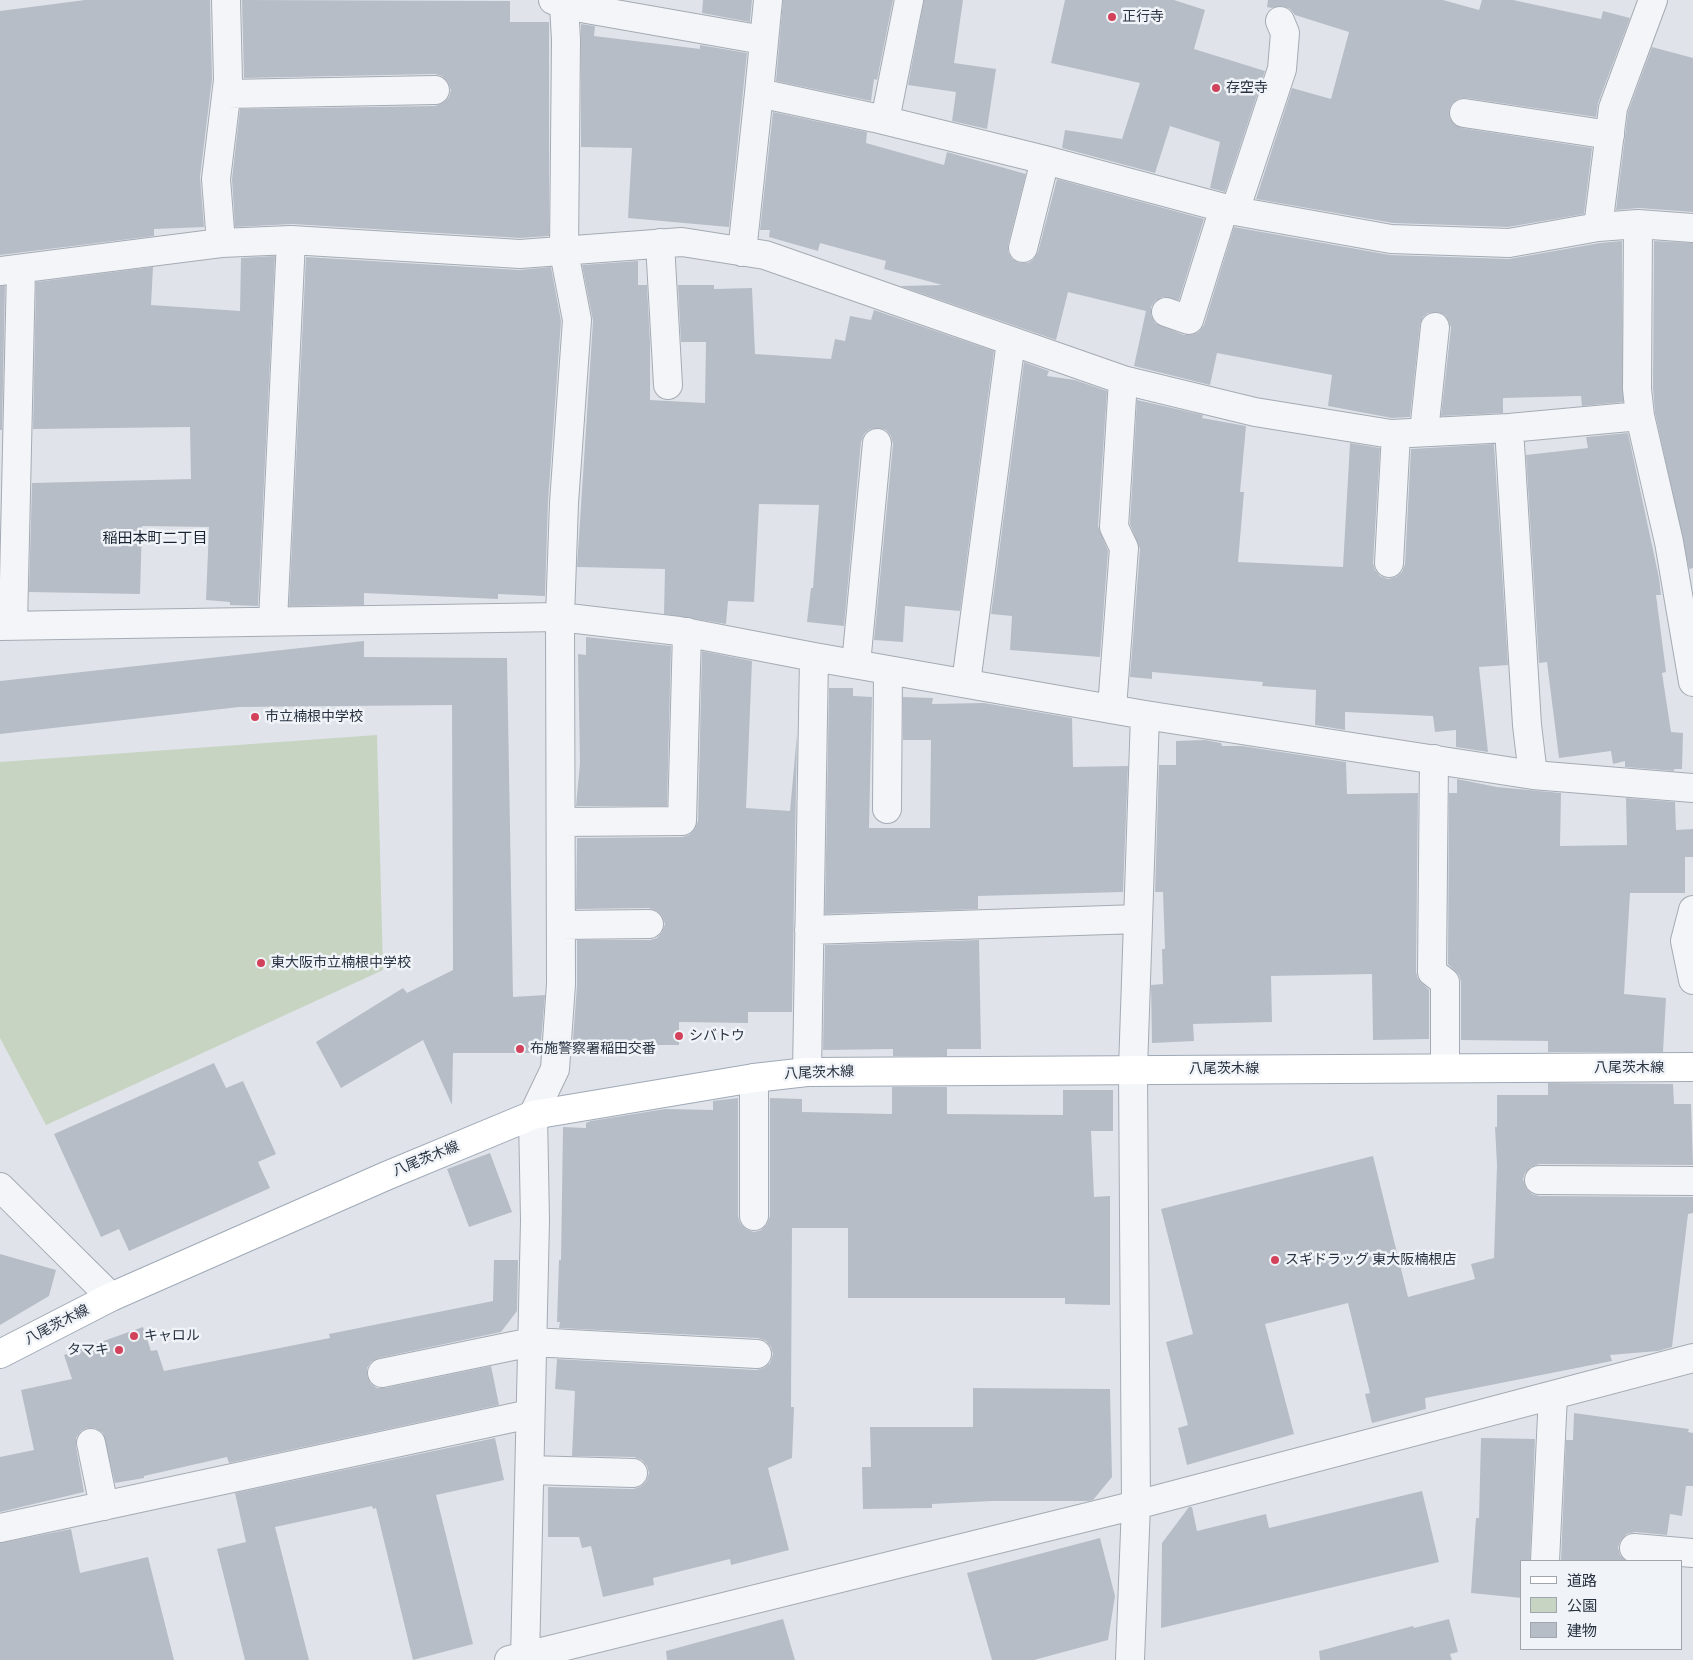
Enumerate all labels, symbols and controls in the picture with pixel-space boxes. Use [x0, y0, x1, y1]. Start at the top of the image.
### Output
place label: 正行寺 [1122, 9, 1164, 25]
marker: 正行寺 [1106, 11, 1118, 23]
place label: 存空寺 [1226, 80, 1268, 96]
marker: 存空寺 [1210, 82, 1222, 94]
district label: 稲田本町二丁目 [103, 530, 207, 548]
place label: 市立楠根中学校 [265, 709, 363, 725]
marker: 市立楠根中学校 [249, 711, 261, 723]
place label: 東大阪市立楠根中学校 [271, 955, 411, 971]
marker: 東大阪市立楠根中学校 [255, 957, 267, 969]
place label: シバトウ [689, 1028, 745, 1044]
marker: シバトウ [673, 1030, 685, 1042]
place label: 布施警察署稲田交番 [530, 1041, 656, 1057]
marker: 布施警察署稲田交番 [514, 1043, 526, 1055]
street label: 八尾茨木線 [1594, 1060, 1664, 1076]
street label: 八尾茨木線 [1189, 1061, 1259, 1077]
street label: 八尾茨木線 [784, 1063, 854, 1083]
street label: 八尾茨木線 [390, 1138, 462, 1180]
place label: スギドラッグ 東大阪楠根店 [1285, 1252, 1456, 1268]
marker: スギドラッグ 東大阪楠根店 [1269, 1254, 1281, 1266]
street label: 八尾茨木線 [22, 1302, 92, 1348]
place label: キャロル [144, 1328, 200, 1344]
marker: キャロル [128, 1330, 140, 1342]
place label: タマキ [67, 1342, 109, 1358]
marker: タマキ [113, 1344, 125, 1356]
legend [1520, 1560, 1683, 1650]
text: 道路 [1567, 1572, 1597, 1590]
text: 公園 [1567, 1597, 1597, 1615]
text: 建物 [1567, 1622, 1597, 1640]

